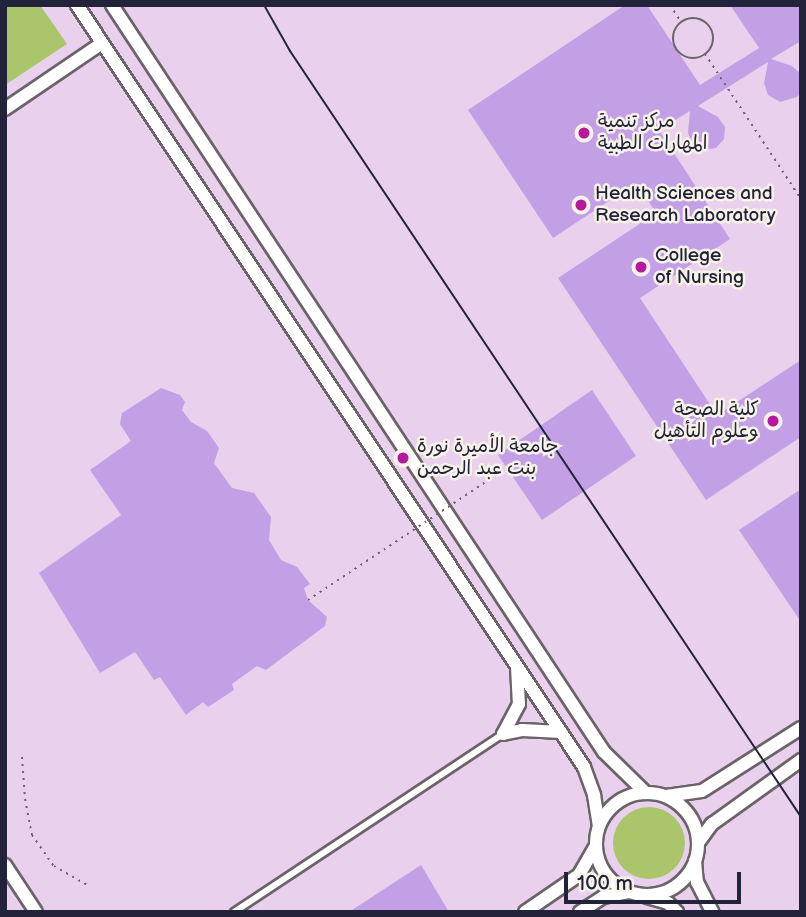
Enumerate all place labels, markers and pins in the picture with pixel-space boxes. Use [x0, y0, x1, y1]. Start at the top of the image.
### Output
place label: مركز تنمية المهارات الطبية [598, 111, 707, 155]
marker: مركز تنمية المهارات الطبية [576, 125, 592, 141]
place label: Health Sciences and Research Laboratory [595, 183, 776, 227]
marker: Health Sciences and Research Laboratory [573, 197, 589, 213]
place label: College of Nursing [655, 245, 744, 289]
marker: College of Nursing [633, 259, 649, 275]
place label: كلية الصحة وعلوم التأهيل [654, 399, 759, 443]
marker: كلية الصحة وعلوم التأهيل [765, 413, 781, 429]
place label: جامعة الأميرة نورة بنت عبد الرحمن [417, 436, 559, 480]
marker: جامعة الأميرة نورة بنت عبد الرحمن [395, 450, 411, 466]

